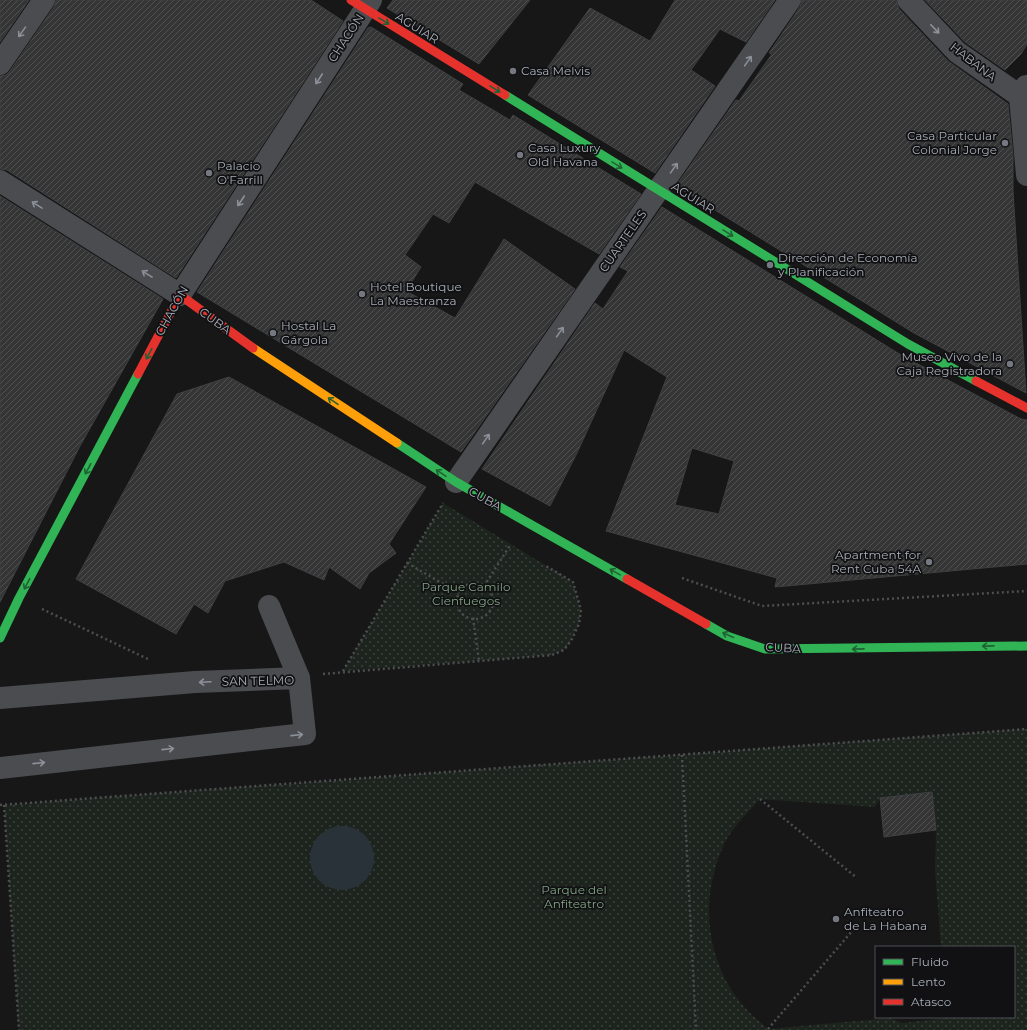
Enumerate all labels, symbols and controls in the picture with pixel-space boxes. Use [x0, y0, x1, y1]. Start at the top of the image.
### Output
street label: AGUIAR [393, 8, 442, 47]
street label: CHACÓN [324, 11, 367, 65]
one-way arrow [378, 17, 389, 25]
one-way arrow [930, 24, 939, 34]
one-way arrow [18, 26, 26, 37]
street label: HABANA [947, 39, 1000, 84]
one-way arrow [744, 56, 752, 67]
place label: Casa Melvis [521, 63, 590, 78]
marker: Casa Melvis [508, 66, 518, 76]
one-way arrow [314, 74, 323, 85]
one-way arrow [489, 86, 501, 94]
place label: Casa Particular Colonial Jorge [907, 128, 997, 157]
marker: Casa Particular Colonial Jorge [1000, 138, 1010, 148]
place label: Casa Luxury Old Havana [528, 140, 601, 169]
marker: Casa Luxury Old Havana [515, 150, 525, 160]
place label: Palacio O'Farrill [217, 158, 263, 187]
one-way arrow [611, 162, 623, 170]
one-way arrow [670, 163, 678, 174]
marker: Palacio O'Farrill [204, 168, 214, 178]
street label: AGUIAR [669, 178, 718, 217]
one-way arrow [237, 195, 245, 206]
one-way arrow [32, 201, 43, 209]
street label: CUARTELES [596, 207, 649, 275]
one-way arrow [722, 230, 734, 238]
place label: Dirección de Economía y Planificación [777, 250, 918, 279]
marker: Dirección de Economía y Planificación [765, 260, 775, 270]
one-way arrow [141, 270, 153, 278]
place label: Hotel Boutique La Maestranza [370, 279, 462, 308]
street label: CHACÓN [152, 283, 191, 338]
marker: Hotel Boutique La Maestranza [357, 289, 367, 299]
street label: CUBA [196, 304, 234, 337]
place label: Hostal La Gárgola [281, 318, 336, 347]
one-way arrow [556, 327, 564, 338]
marker: Hostal La Gárgola [268, 328, 278, 338]
one-way arrow [144, 348, 152, 360]
place label: Museo Vivo de la Caja Registradora [896, 349, 1002, 378]
marker: Museo Vivo de la Caja Registradora [1005, 359, 1015, 369]
one-way arrow [328, 397, 339, 405]
one-way arrow [482, 434, 490, 445]
one-way arrow [83, 463, 91, 475]
one-way arrow [436, 469, 447, 477]
street label: CUBA [466, 483, 505, 514]
place label: Apartment for Rent Cuba 54A [831, 547, 921, 576]
marker: Apartment for Rent Cuba 54A [924, 557, 934, 567]
one-way arrow [609, 568, 621, 575]
one-way arrow [22, 578, 30, 590]
park label: Parque Camilo Cienfuegos [422, 579, 510, 608]
one-way arrow [723, 631, 735, 638]
street label: CUBA [765, 639, 802, 656]
one-way arrow [982, 643, 995, 650]
one-way arrow [852, 645, 865, 653]
street label: SAN TELMO [222, 672, 294, 689]
one-way arrow [199, 678, 212, 685]
one-way arrow [290, 731, 303, 739]
one-way arrow [161, 746, 174, 753]
one-way arrow [32, 760, 45, 767]
park label: Parque del Anfiteatro [541, 882, 607, 911]
place label: Anfiteatro de La Habana [844, 904, 927, 933]
marker: Anfiteatro de La Habana [831, 914, 841, 924]
legend [875, 946, 1015, 1018]
text: Fluido [911, 954, 949, 969]
text: Lento [911, 974, 946, 989]
text: Atasco [911, 994, 951, 1009]

